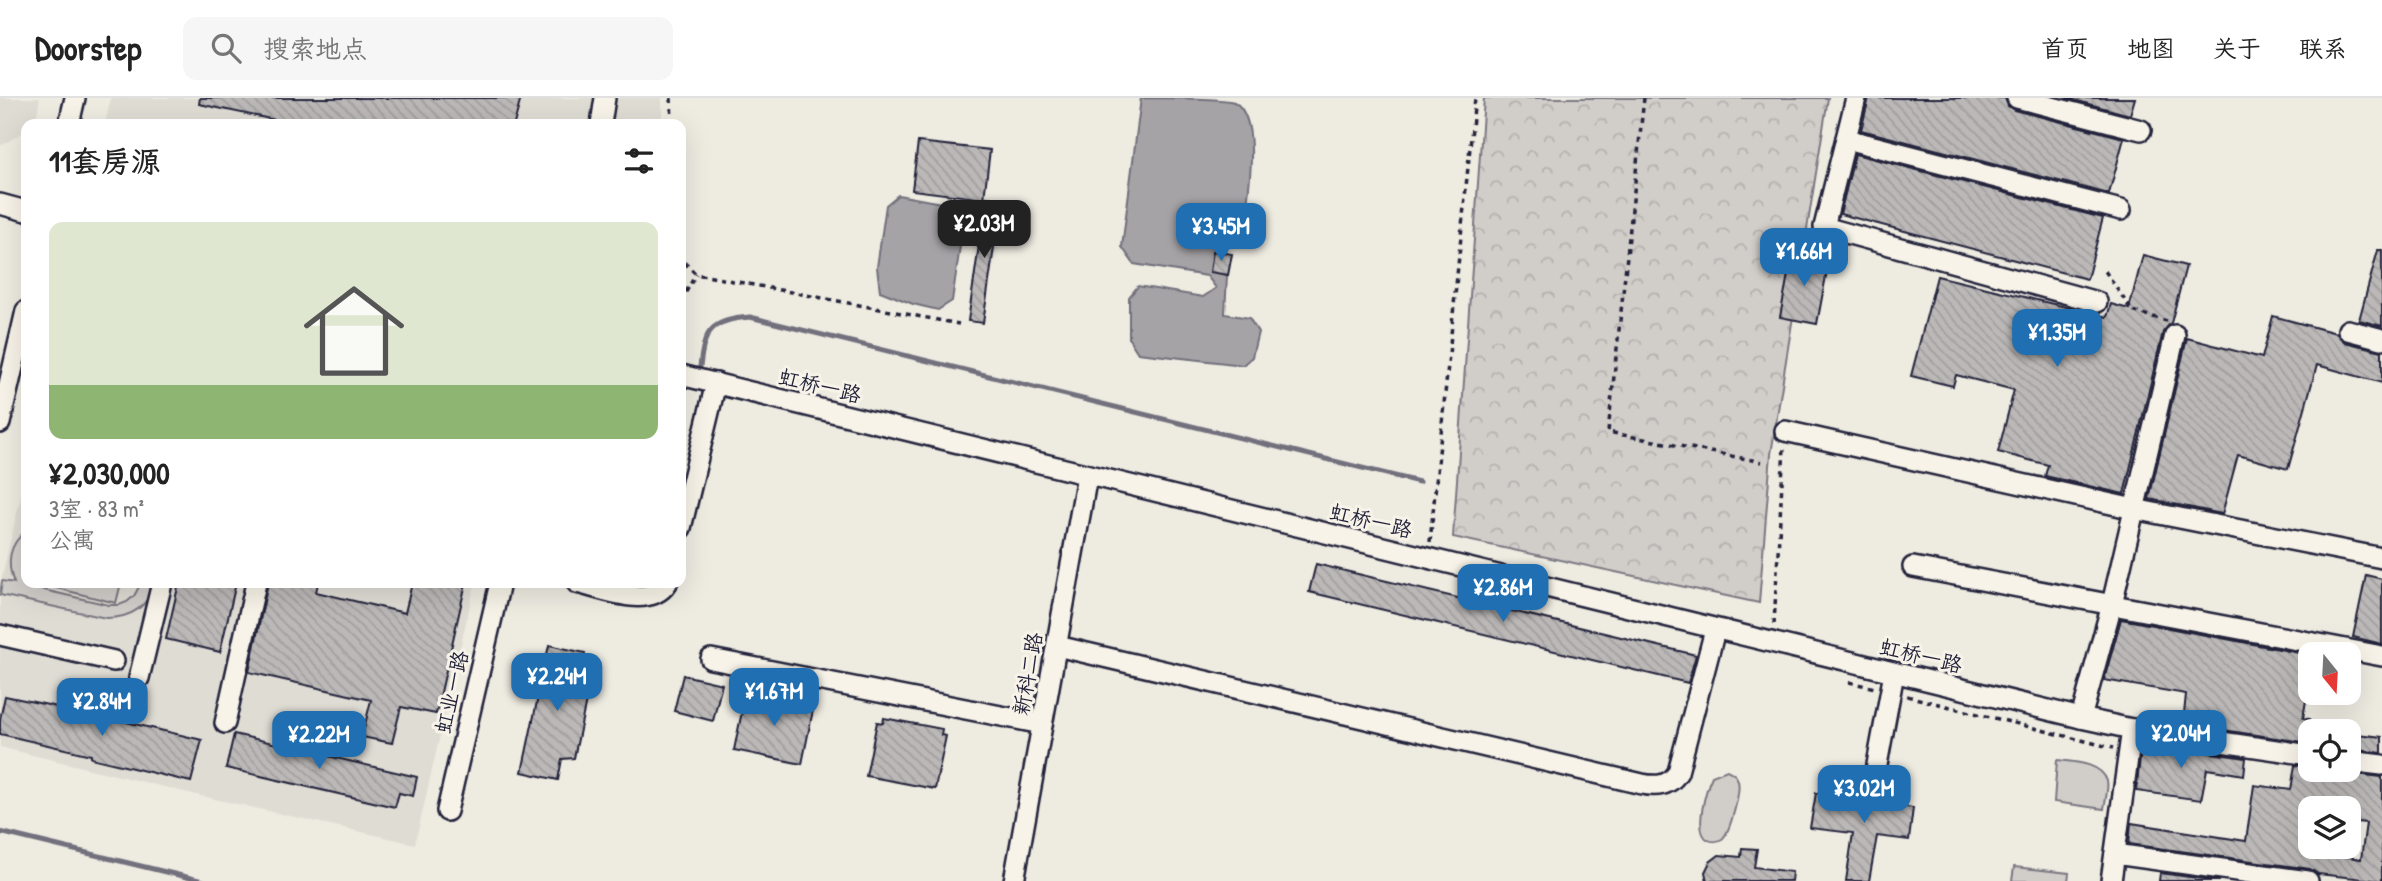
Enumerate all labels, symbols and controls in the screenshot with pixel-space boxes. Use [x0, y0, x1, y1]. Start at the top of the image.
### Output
search box [183, 17, 673, 80]
text: Doorstep [35, 26, 141, 70]
icon: search [207, 29, 245, 67]
text: 搜索地点 [263, 31, 367, 66]
text: 首页 [2041, 32, 2089, 64]
text: 地图 [2127, 32, 2175, 64]
text: 关于 [2213, 32, 2261, 64]
text: 联系 [2299, 32, 2347, 64]
text: 11套房源 [49, 141, 161, 181]
icon: filters [620, 142, 658, 180]
pin: ¥2.03M [927, 200, 1041, 260]
pin: ¥3.45M [1164, 204, 1278, 263]
text: ¥2.03M [954, 207, 1014, 238]
text: ¥3.45M [1192, 210, 1250, 241]
pin: ¥1.66M [1747, 228, 1861, 288]
text: ¥1.66M [1776, 235, 1832, 266]
icon: home [291, 268, 417, 394]
pin: ¥1.35M [2000, 310, 2114, 369]
text: ¥1.35M [2028, 316, 2086, 347]
street label: 虹桥一路 [776, 361, 864, 410]
text: ¥2,030,000 [49, 453, 170, 493]
text: 3室 · 83 m² [49, 493, 144, 524]
street label: 虹桥一路 [1327, 496, 1415, 545]
text: 公寓 [49, 524, 95, 555]
pin: ¥2.86M [1446, 564, 1560, 624]
text: ¥2.86M [1473, 571, 1533, 602]
street label: 新科二路 [1006, 630, 1049, 718]
street label: 虹桥一路 [1877, 631, 1965, 680]
north arrow [2298, 642, 2361, 705]
map controls [2298, 642, 2361, 859]
street label: 虹业一路 [428, 648, 475, 736]
pin: ¥2.24M [500, 654, 614, 713]
text: ¥2.24M [527, 660, 587, 691]
pin: ¥1.67M [717, 668, 831, 728]
text: ¥1.67M [745, 675, 803, 706]
pin: ¥2.84M [45, 678, 159, 738]
text: ¥2.84M [73, 685, 131, 716]
pin: ¥2.04M [2124, 710, 2238, 770]
pin: ¥2.22M [262, 712, 376, 771]
text: ¥2.04M [2152, 717, 2210, 748]
text: ¥2.22M [288, 718, 350, 749]
button: locate [2298, 719, 2361, 782]
pin: ¥3.02M [1807, 766, 1921, 825]
text: ¥3.02M [1834, 772, 1894, 803]
button: layers [2298, 796, 2361, 859]

